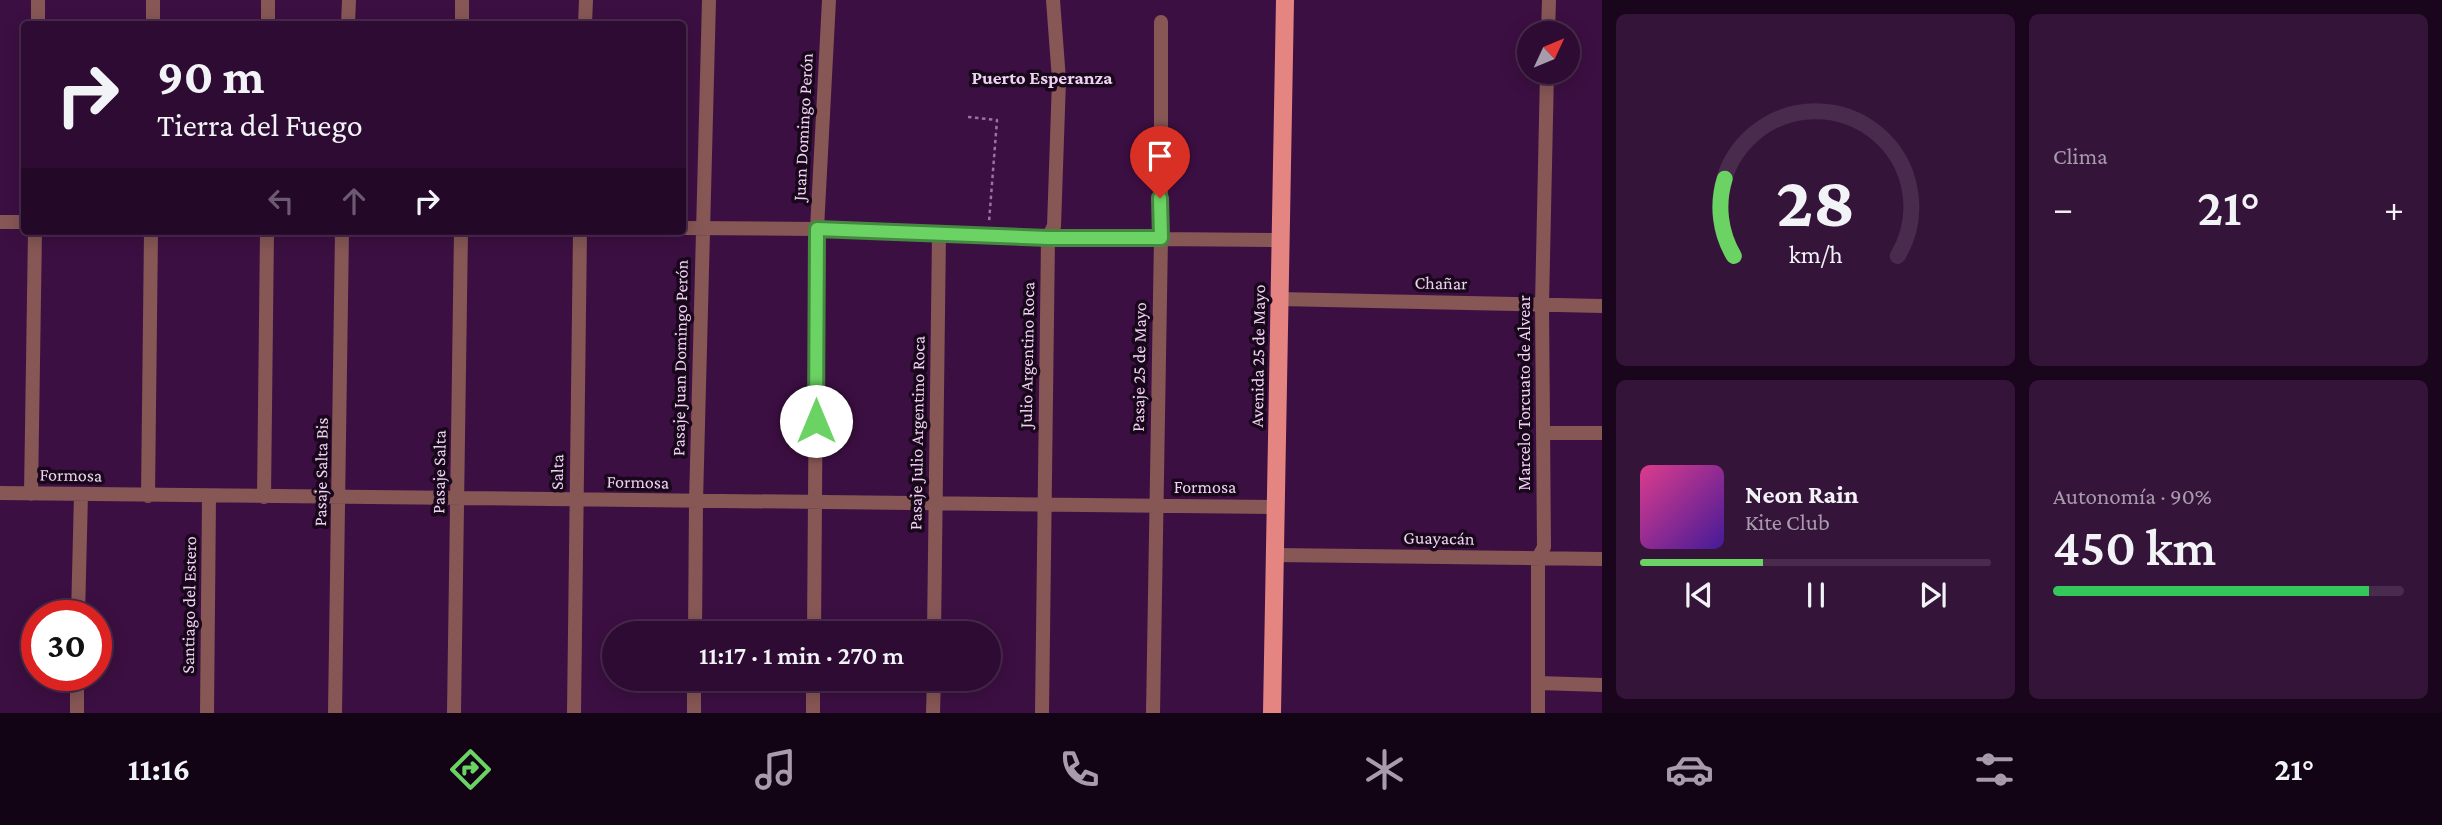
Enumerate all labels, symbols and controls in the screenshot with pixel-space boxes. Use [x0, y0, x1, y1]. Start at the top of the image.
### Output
north arrow [1517, 21, 1580, 84]
map controls [1517, 21, 1580, 84]
icon: right [42, 49, 133, 140]
text: 90 m [157, 49, 264, 104]
street label: Juan Domingo Perón [789, 52, 817, 204]
district label: Puerto Esperanza [971, 67, 1113, 88]
text: Tierra del Fuego [157, 107, 363, 143]
pin [1130, 126, 1190, 198]
icon: arrive [1141, 137, 1179, 175]
text: Clima [2053, 143, 2108, 169]
text: 28 [1776, 161, 1855, 242]
text: 21° [2197, 178, 2260, 236]
icon: left [262, 182, 300, 220]
icon: ahead [335, 182, 373, 220]
icon: right [408, 182, 446, 220]
text: − [2053, 187, 2073, 229]
text: + [2384, 187, 2404, 229]
text: km/h [1789, 241, 1842, 268]
street label: Pasaje Juan Domingo Perón [668, 259, 693, 456]
street label: Chañar [1414, 273, 1468, 293]
street label: Julio Argentino Roca [1016, 282, 1038, 430]
street label: Avenida 25 de Mayo [1247, 284, 1269, 428]
street label: Marcelo Torcuato de Alvear [1514, 295, 1534, 491]
street label: Pasaje 25 de Mayo [1128, 302, 1151, 432]
street label: Pasaje Julio Argentino Roca [905, 336, 930, 530]
position arrow [779, 384, 853, 458]
street label: Pasaje Salta Bis [310, 417, 333, 527]
street label: Pasaje Salta [428, 430, 451, 514]
street label: Salta [547, 454, 567, 490]
street label: Formosa [40, 464, 102, 486]
street label: Formosa [607, 471, 669, 493]
street label: Formosa [1174, 477, 1236, 497]
text: Neon Rain [1745, 480, 1859, 509]
text: Autonomía · 90% [2053, 483, 2212, 509]
text: Kite Club [1745, 509, 1830, 535]
text: 450 km [2053, 518, 2216, 576]
street label: Guayacán [1403, 527, 1475, 549]
street label: Santiago del Estero [178, 536, 200, 674]
icon: previous [1680, 576, 1718, 614]
icon: pause [1797, 576, 1835, 614]
icon: next [1914, 576, 1952, 614]
speed limit sign: 30 [21, 600, 112, 691]
text: 11:17 · 1 min · 270 m [699, 641, 904, 670]
icon: directions [446, 745, 495, 794]
icon: music [751, 745, 800, 794]
icon: phone [1055, 745, 1104, 794]
icon: climate [1360, 745, 1409, 794]
icon: car [1665, 745, 1714, 794]
icon: filters [1970, 745, 2019, 794]
text: 11:16 [128, 751, 190, 787]
text: 21° [2274, 751, 2314, 787]

